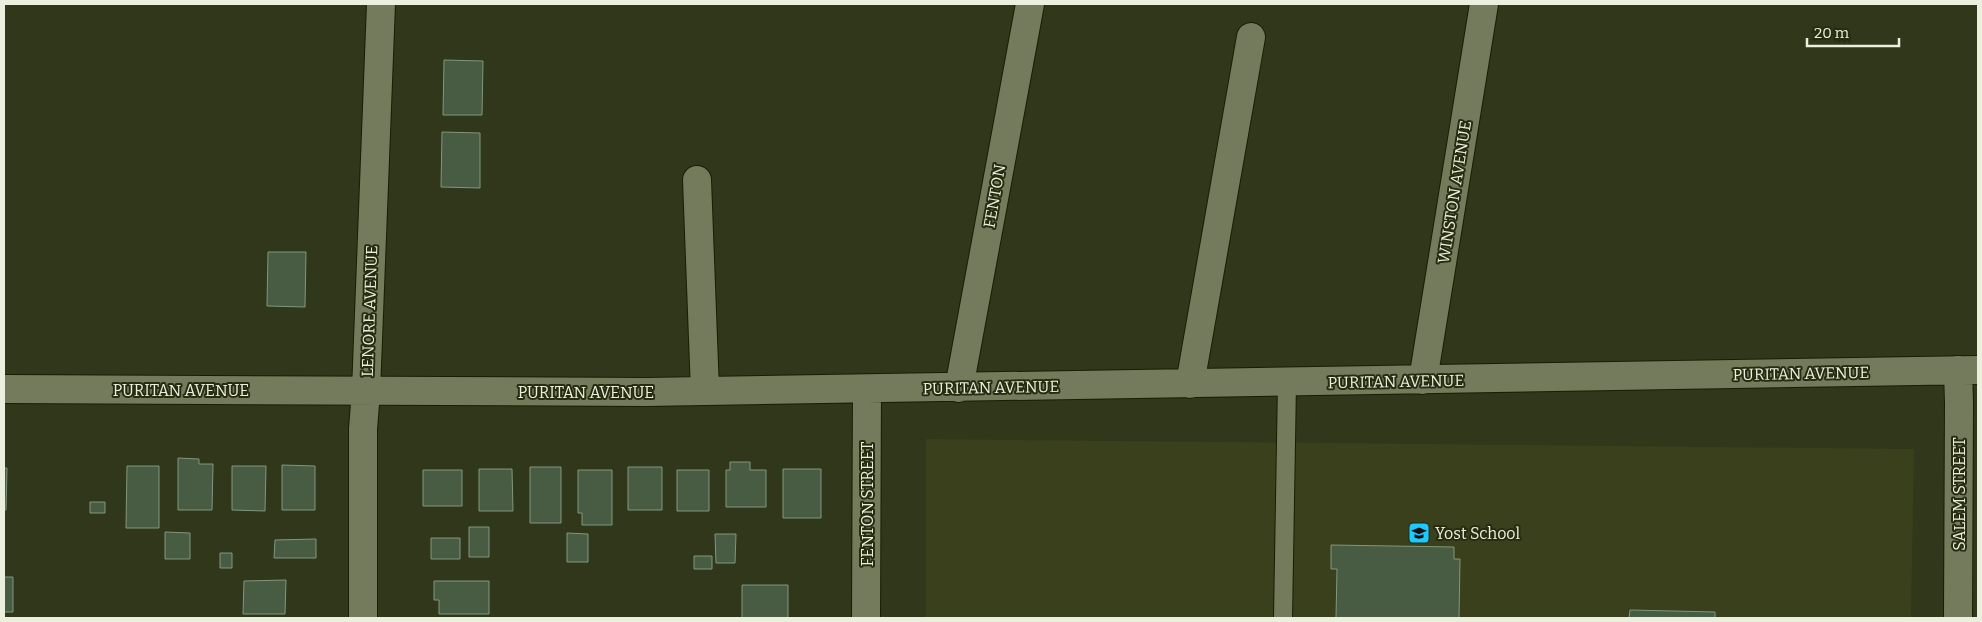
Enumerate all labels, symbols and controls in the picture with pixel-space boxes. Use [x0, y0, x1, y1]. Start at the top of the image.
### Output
scale bar [1807, 15, 1900, 47]
text: 20 m [1814, 24, 1850, 42]
street label: WINSTON AVENUE [1434, 119, 1475, 265]
street label: FENTON [980, 162, 1009, 229]
street label: LENORE AVENUE [358, 245, 381, 377]
street label: PURITAN AVENUE [1733, 363, 1869, 384]
street label: PURITAN AVENUE [1328, 371, 1464, 392]
street label: PURITAN AVENUE [923, 377, 1059, 398]
street label: PURITAN AVENUE [113, 381, 249, 400]
street label: PURITAN AVENUE [518, 383, 654, 402]
street label: SALEM STREET [1950, 437, 1969, 551]
street label: FENTON STREET [858, 442, 877, 566]
school or university icon: Yost School [1407, 521, 1431, 545]
place label: Yost School [1435, 524, 1521, 543]

